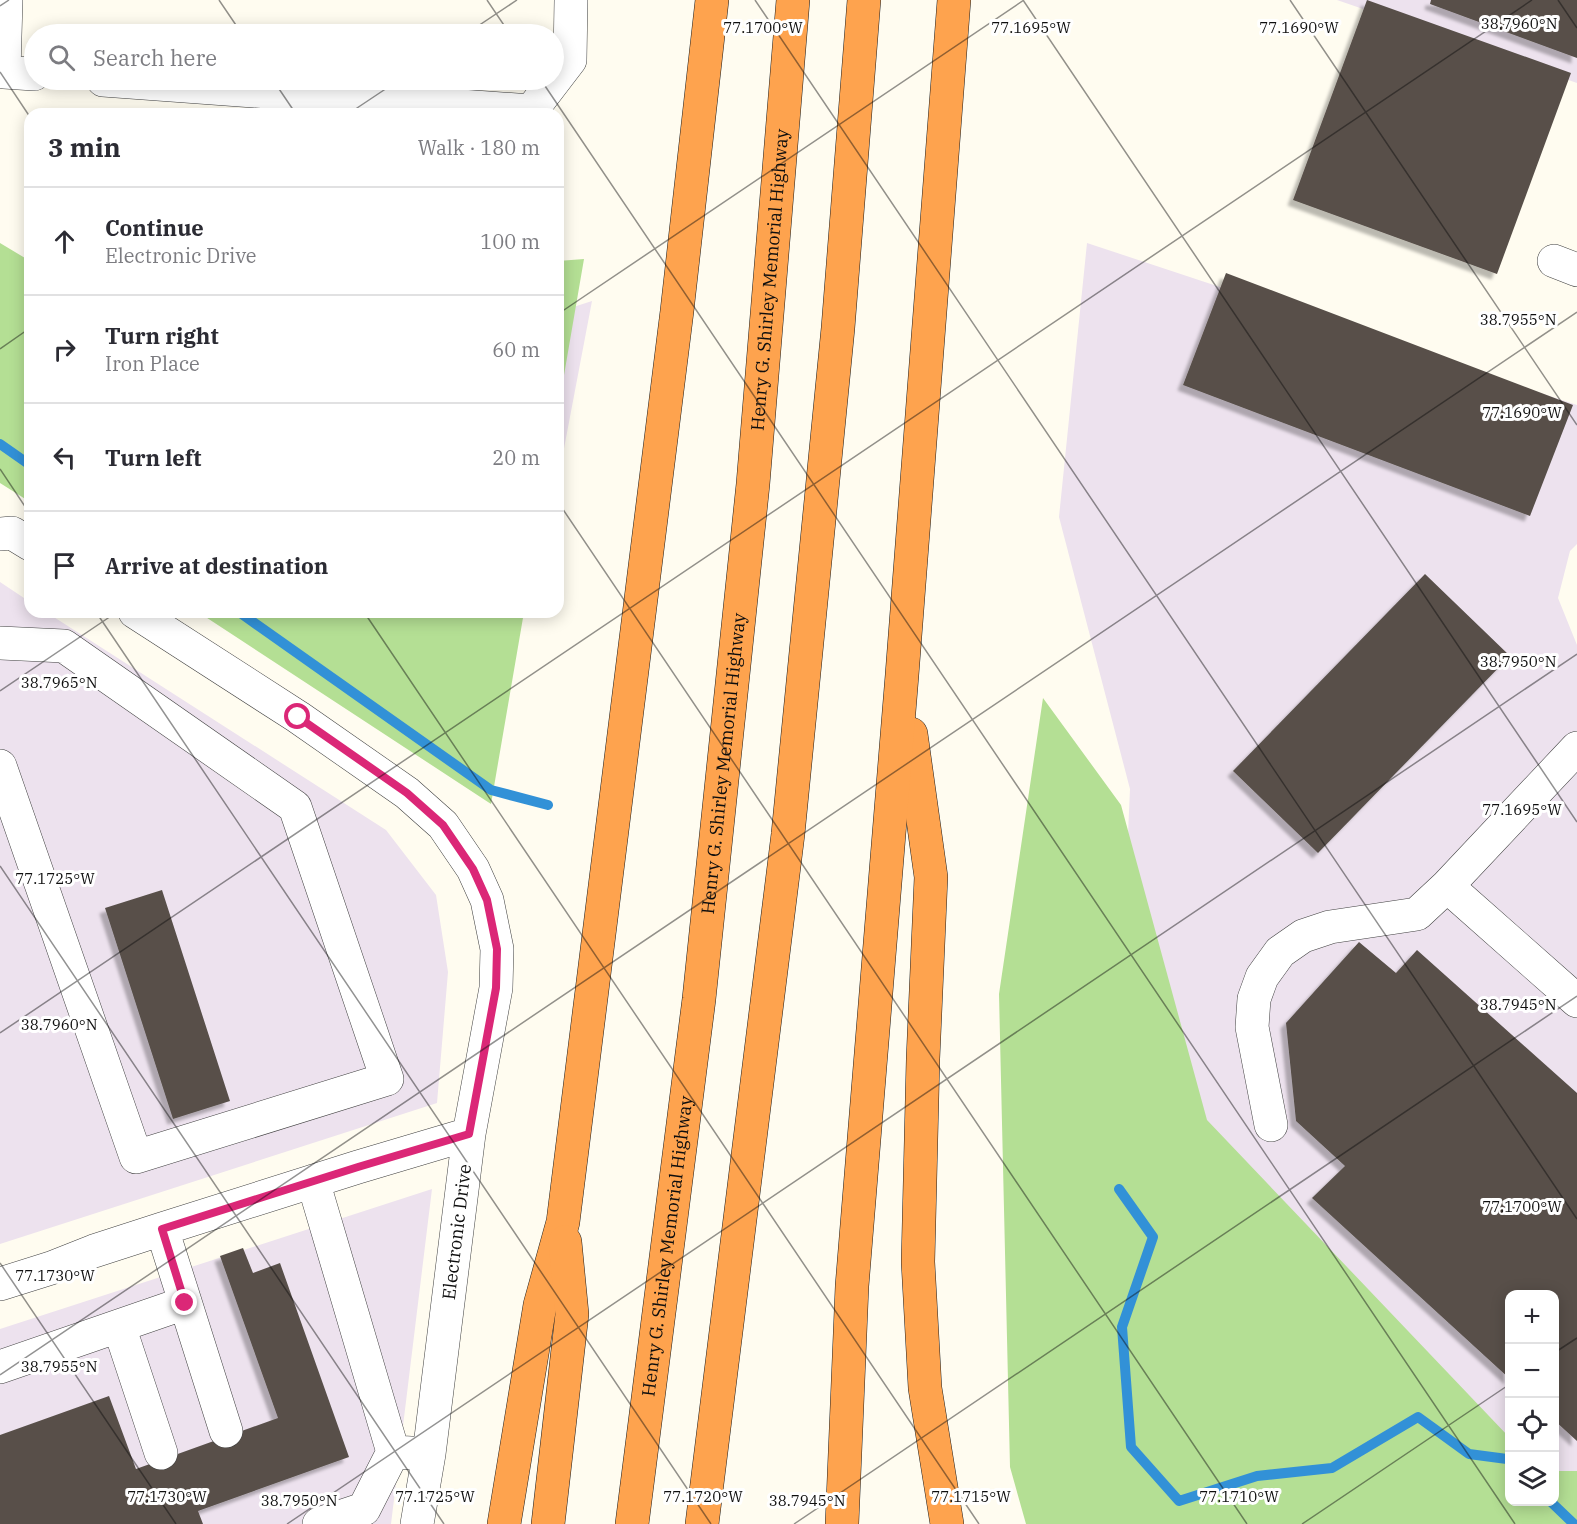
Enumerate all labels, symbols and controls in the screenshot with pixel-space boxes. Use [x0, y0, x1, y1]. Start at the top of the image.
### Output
text: 38.7960°N [1481, 14, 1557, 33]
text: 77.1700°W [723, 18, 803, 37]
text: 77.1695°W [991, 18, 1071, 37]
text: 77.1690°W [1259, 18, 1339, 37]
search box [24, 24, 564, 90]
icon: search [45, 41, 78, 74]
text: Search here [93, 43, 217, 72]
street label: Henry G. Shirley Memorial Highway [745, 127, 793, 432]
text: 3 min [48, 130, 121, 164]
text: Walk · 180 m [418, 134, 540, 161]
text: Continue [105, 213, 204, 242]
icon: ahead [48, 225, 81, 258]
text: 100 m [480, 228, 540, 255]
text: Electronic Drive [105, 242, 257, 269]
text: 38.7955°N [1480, 310, 1556, 329]
text: Turn right [105, 321, 219, 350]
icon: right [48, 333, 81, 366]
text: 60 m [492, 336, 540, 363]
text: Iron Place [105, 350, 200, 377]
text: 77.1690°W [1482, 403, 1562, 422]
icon: left [48, 441, 81, 474]
text: Turn left [105, 443, 201, 472]
text: 20 m [492, 444, 540, 471]
icon: arrive [48, 549, 81, 582]
text: Arrive at destination [105, 551, 328, 580]
street label: Henry G. Shirley Memorial Highway [696, 611, 750, 915]
text: 38.7950°N [1480, 652, 1556, 671]
text: 38.7965°N [21, 673, 97, 692]
route start [284, 703, 310, 729]
text: 77.1695°W [1482, 800, 1562, 819]
text: 77.1725°W [15, 869, 95, 888]
text: 38.7945°N [1480, 995, 1556, 1014]
text: 38.7960°N [21, 1015, 97, 1034]
street label: Henry G. Shirley Memorial Highway [636, 1094, 698, 1398]
street label: Electronic Drive [437, 1163, 476, 1301]
text: 77.1700°W [1482, 1197, 1562, 1216]
text: 77.1730°W [15, 1266, 95, 1285]
route end [171, 1289, 197, 1315]
map controls [1505, 1290, 1559, 1506]
button: + [1505, 1290, 1559, 1344]
button: − [1505, 1344, 1559, 1398]
text: 38.7955°N [21, 1357, 97, 1376]
button: locate [1505, 1398, 1559, 1452]
button: layers [1505, 1452, 1559, 1506]
text: 77.1730°W [127, 1487, 207, 1506]
text: 77.1725°W [395, 1487, 475, 1506]
text: 77.1720°W [663, 1487, 743, 1506]
text: 77.1715°W [931, 1487, 1011, 1506]
text: 77.1710°W [1199, 1487, 1279, 1506]
text: 38.7950°N [261, 1491, 337, 1510]
text: 38.7945°N [769, 1491, 845, 1510]

